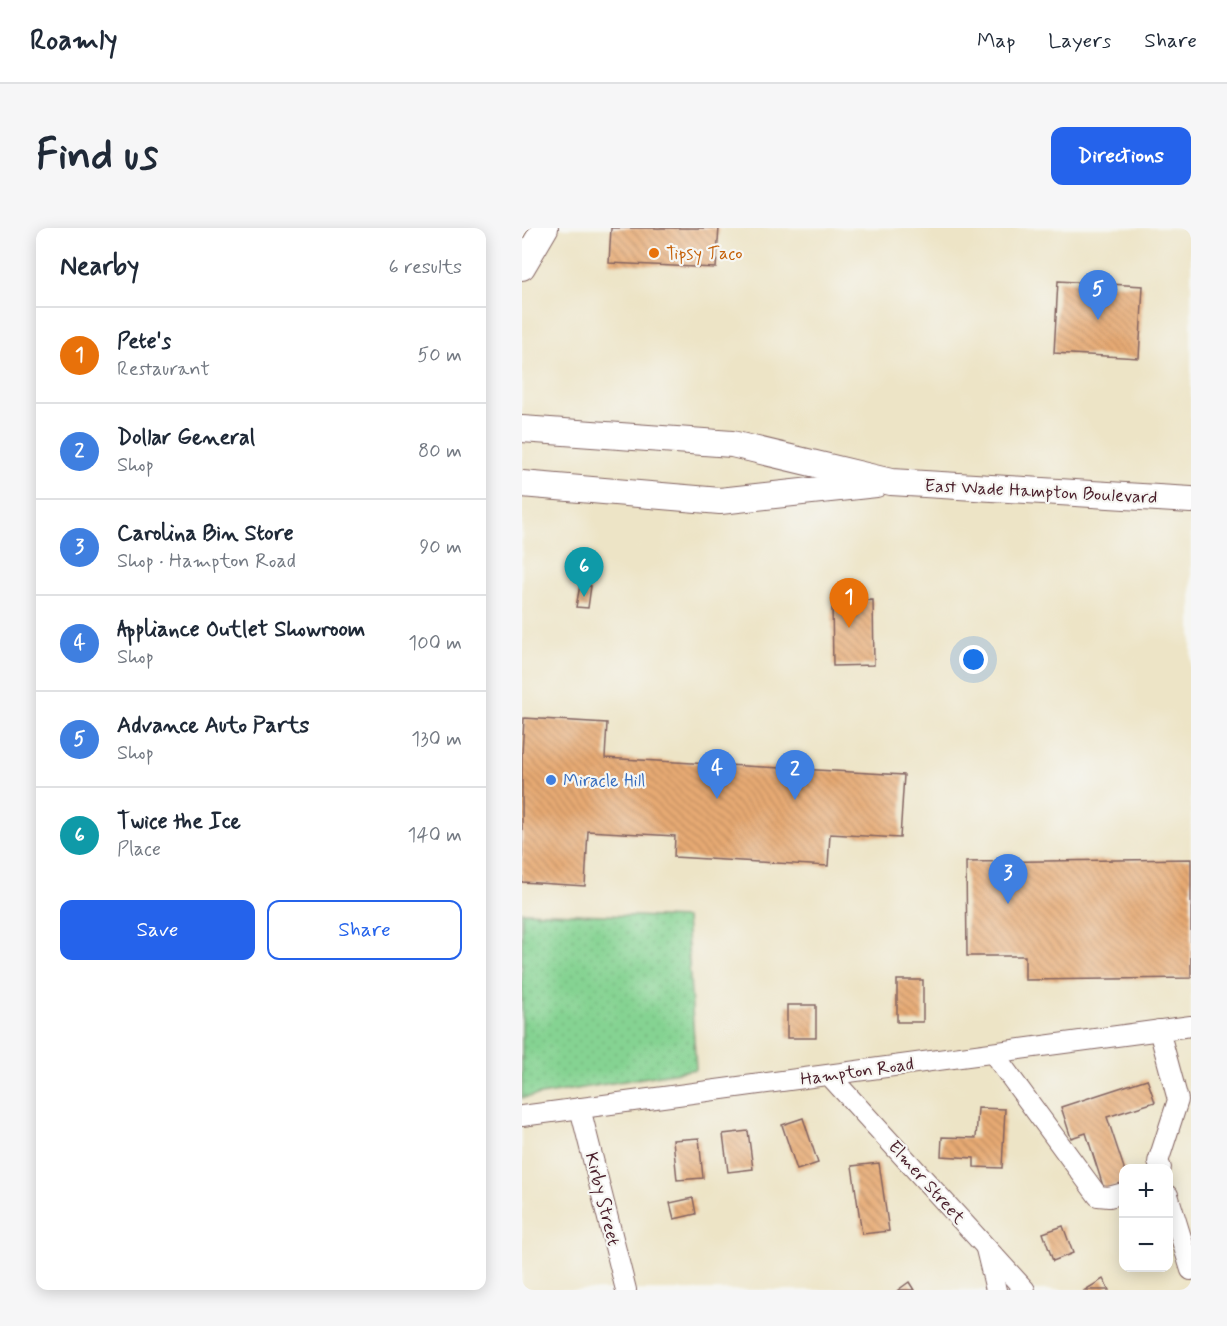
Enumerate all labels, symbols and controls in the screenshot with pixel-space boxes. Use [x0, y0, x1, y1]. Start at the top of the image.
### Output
text: Roamly [30, 23, 118, 60]
text: Map [977, 27, 1015, 55]
text: Layers [1048, 27, 1111, 55]
text: Share [1144, 27, 1197, 55]
button: Directions [1051, 127, 1191, 185]
text: Find us [36, 129, 158, 184]
place label: Tipsy Taco [666, 242, 743, 266]
marker: Tipsy Taco [647, 246, 661, 260]
text: Nearby [60, 250, 139, 284]
text: 6 results [389, 254, 462, 281]
pin: 5 [1078, 270, 1118, 320]
text: Pete's [117, 328, 171, 356]
text: 1 [75, 342, 84, 369]
text: 50 m [417, 342, 462, 369]
text: Restaurant [117, 356, 210, 383]
text: Dollar General [117, 424, 255, 452]
text: 2 [75, 438, 84, 465]
text: 80 m [418, 438, 462, 465]
text: Shop [117, 452, 154, 479]
street label: East Wade Hampton Boulevard [924, 474, 1158, 510]
text: Carolina Bin Store [117, 520, 294, 548]
text: 3 [75, 534, 84, 561]
text: 90 m [419, 534, 462, 561]
text: Shop · Hampton Road [117, 548, 296, 575]
pin: 6 [564, 548, 604, 597]
pin: 1 [830, 578, 868, 628]
text: Appliance Outlet Showroom [117, 616, 365, 644]
text: 4 [74, 630, 85, 657]
text: 100 m [408, 630, 462, 657]
text: Shop [117, 644, 154, 671]
your location [959, 645, 988, 674]
text: Advance Auto Parts [117, 712, 309, 740]
text: 5 [74, 726, 86, 753]
text: 130 m [411, 726, 462, 753]
text: Shop [117, 740, 154, 767]
pin: 4 [698, 750, 736, 799]
pin: 2 [776, 750, 814, 800]
place label: Miracle Hill [563, 769, 646, 793]
marker: Miracle Hill [544, 773, 558, 787]
text: Twice the Ice [117, 808, 241, 836]
text: 6 [74, 822, 85, 849]
text: 140 m [408, 822, 462, 849]
text: Place [117, 836, 161, 863]
pin: 3 [988, 854, 1028, 904]
button: Save [60, 900, 255, 960]
button: Share [267, 900, 462, 960]
street label: Hampton Road [799, 1052, 915, 1092]
street label: Elmer Street [882, 1136, 971, 1230]
street label: Kirby Street [579, 1150, 625, 1249]
map controls [1119, 1164, 1173, 1272]
button: + [1119, 1164, 1173, 1218]
button: − [1119, 1218, 1173, 1272]

